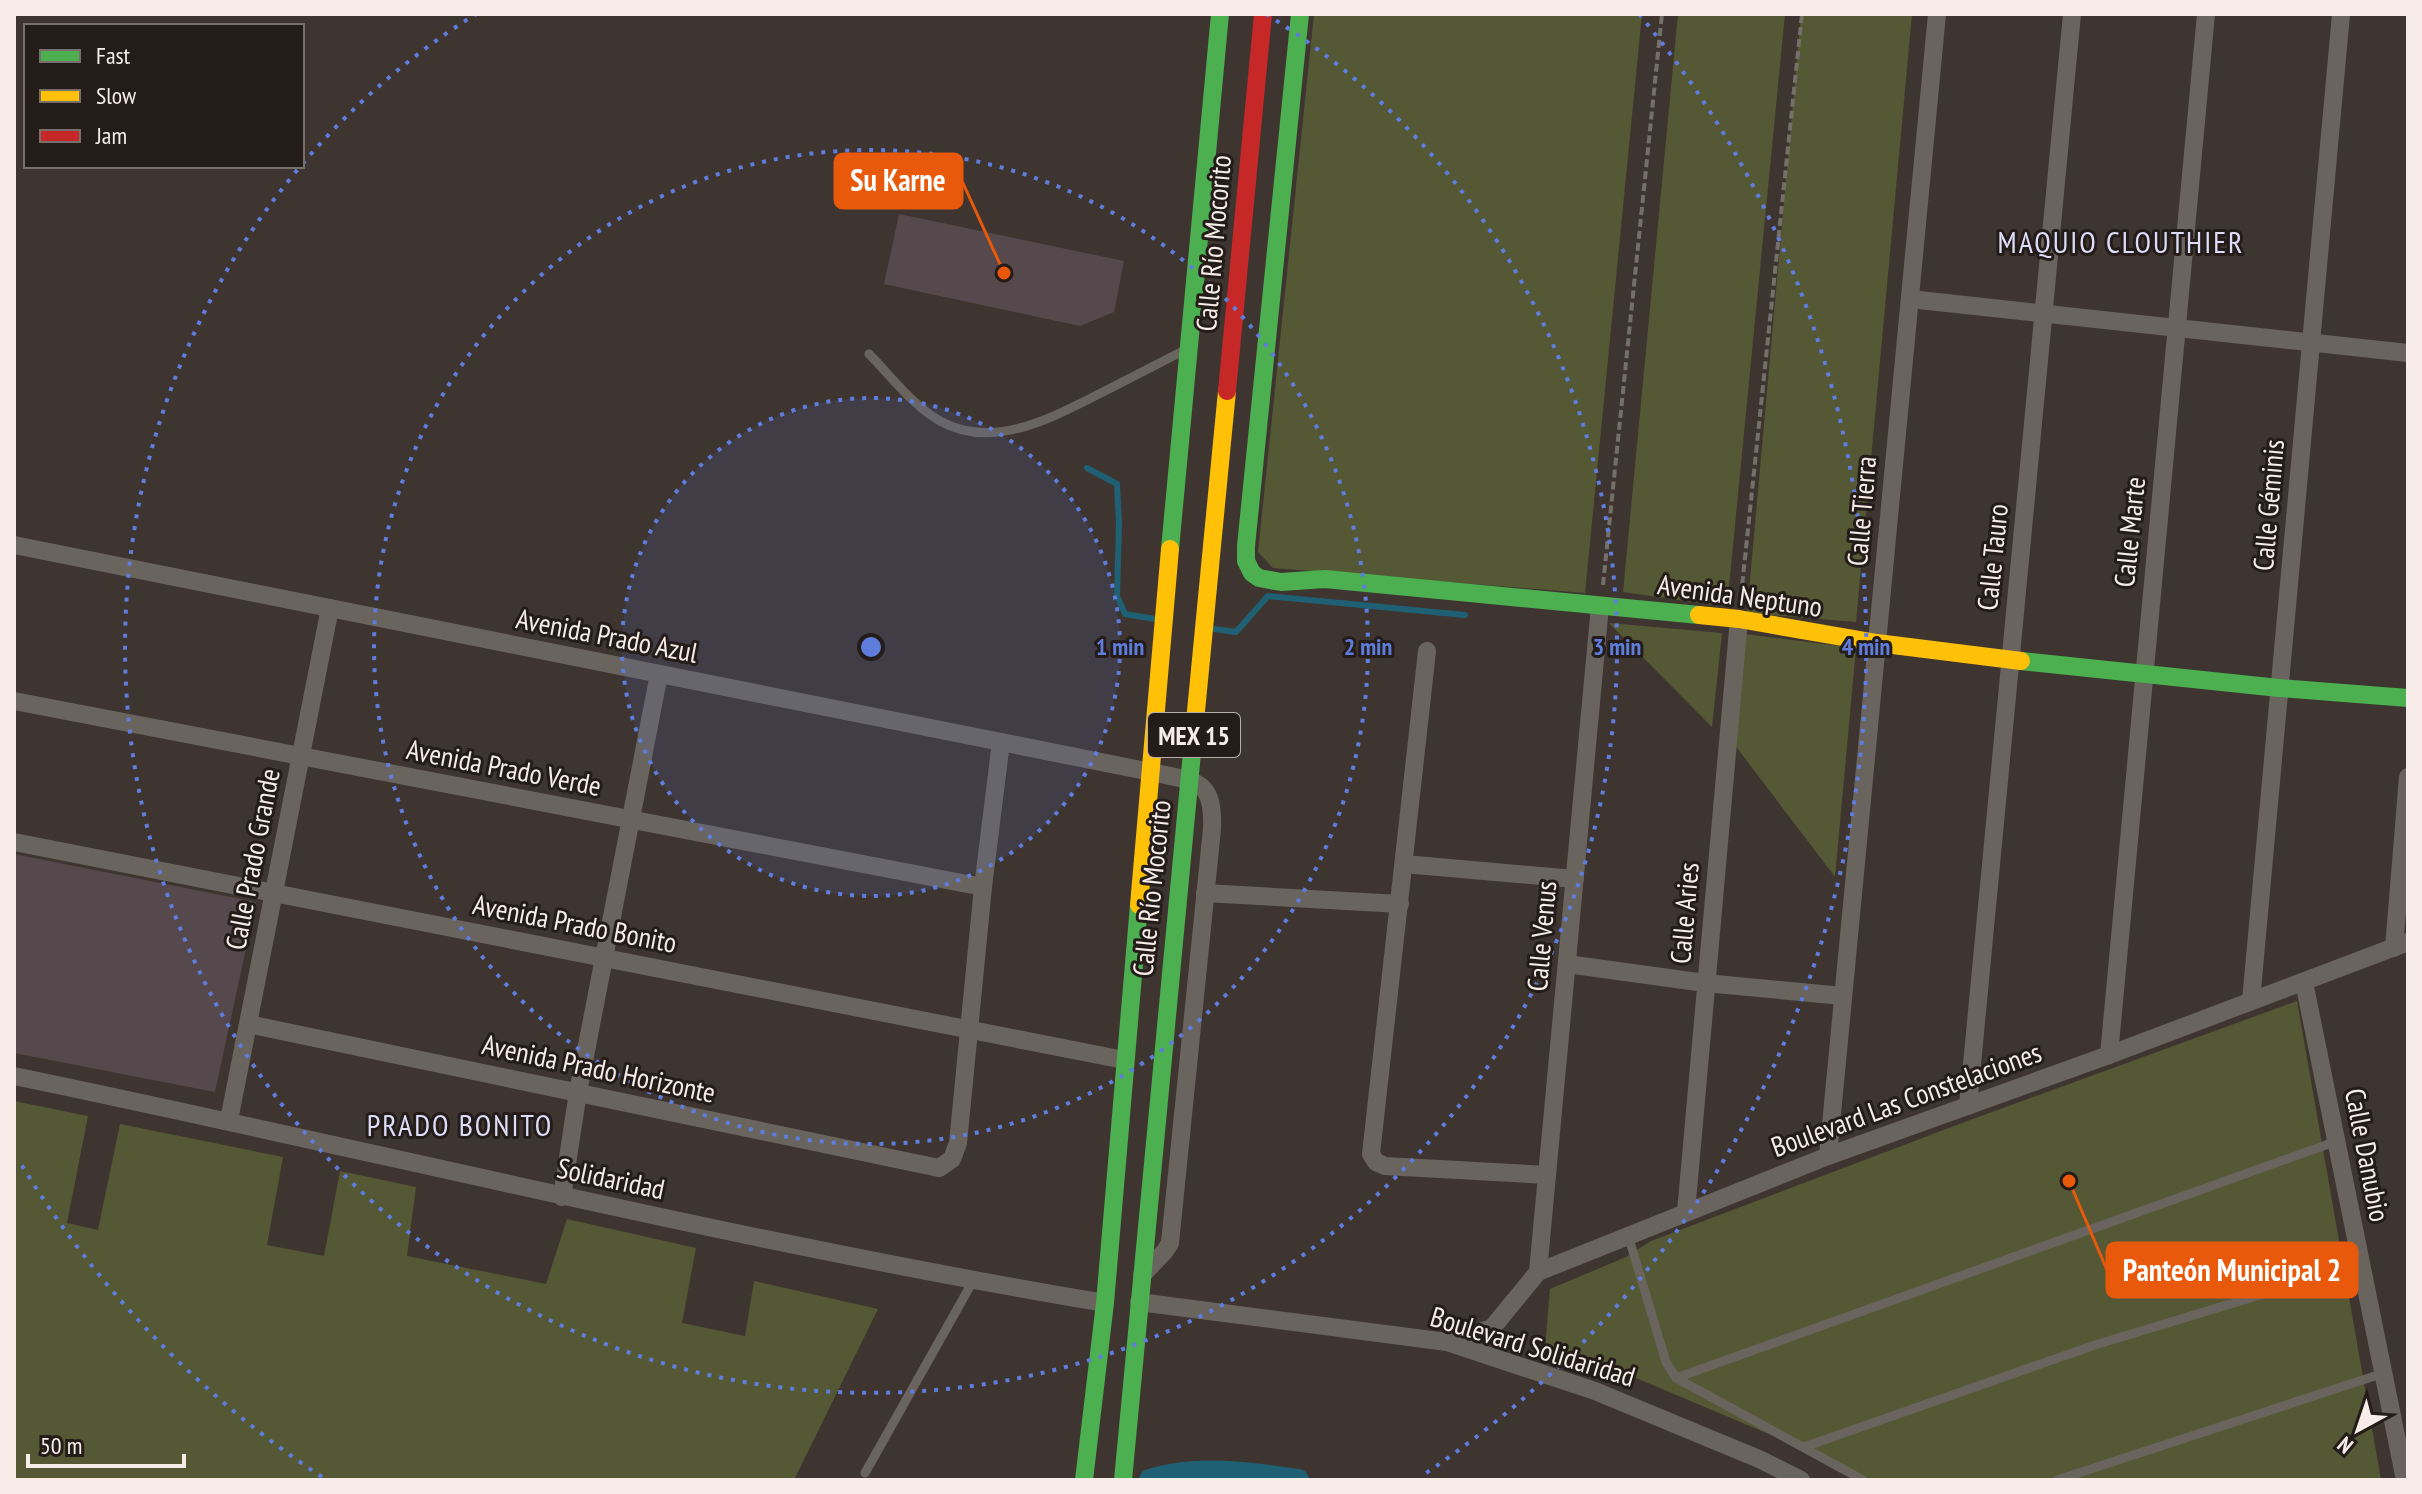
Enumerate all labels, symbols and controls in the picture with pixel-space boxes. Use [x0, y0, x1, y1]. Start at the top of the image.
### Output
legend [24, 24, 304, 168]
text: Fast [96, 40, 131, 71]
text: Slow [96, 80, 137, 111]
text: Jam [95, 120, 127, 151]
street label: Calle Río Mocorito [1187, 153, 1239, 333]
callout: Su Karne [835, 154, 962, 208]
text: Su Karne [850, 160, 946, 199]
district label: MAQUIO CLOUTHIER [1998, 222, 2244, 261]
street label: Calle Géminis [2244, 438, 2292, 572]
street label: Calle Tierra [1838, 455, 1884, 567]
street label: Calle Marte [2105, 475, 2153, 589]
street label: Calle Tauro [1968, 502, 2016, 612]
street label: Avenida Neptuno [1655, 565, 1825, 625]
street label: Avenida Prado Azul [513, 599, 701, 671]
text: 1 min [1096, 631, 1144, 662]
text: 2 min [1344, 631, 1392, 662]
text: 3 min [1593, 631, 1641, 662]
text: 4 min [1842, 631, 1890, 662]
centre of rings [857, 633, 885, 661]
road number: MEX 15 [1148, 713, 1240, 757]
street label: Avenida Prado Verde [404, 730, 604, 804]
street label: Calle Prado Grande [216, 765, 288, 953]
street label: Calle Río Mocorito [1123, 798, 1179, 978]
street label: Calle Aries [1661, 861, 1707, 965]
street label: Calle Venus [1518, 879, 1564, 993]
street label: Avenida Prado Bonito [470, 885, 680, 961]
street label: Avenida Prado Horizonte [479, 1025, 719, 1111]
street label: Boulevard Las Constelaciones [1766, 1033, 2046, 1165]
street label: Calle Danubio [2337, 1085, 2399, 1225]
district label: PRADO BONITO [367, 1105, 553, 1144]
street label: Solidaridad [554, 1149, 668, 1207]
callout: Panteón Municipal 2 [2107, 1243, 2357, 1297]
text: Panteón Municipal 2 [2123, 1250, 2341, 1289]
street label: Boulevard Solidaridad [1426, 1297, 1640, 1395]
north arrow [2318, 1390, 2398, 1470]
scale bar [28, 1418, 184, 1468]
text: 50 m [40, 1430, 82, 1461]
text: N [2332, 1431, 2359, 1460]

